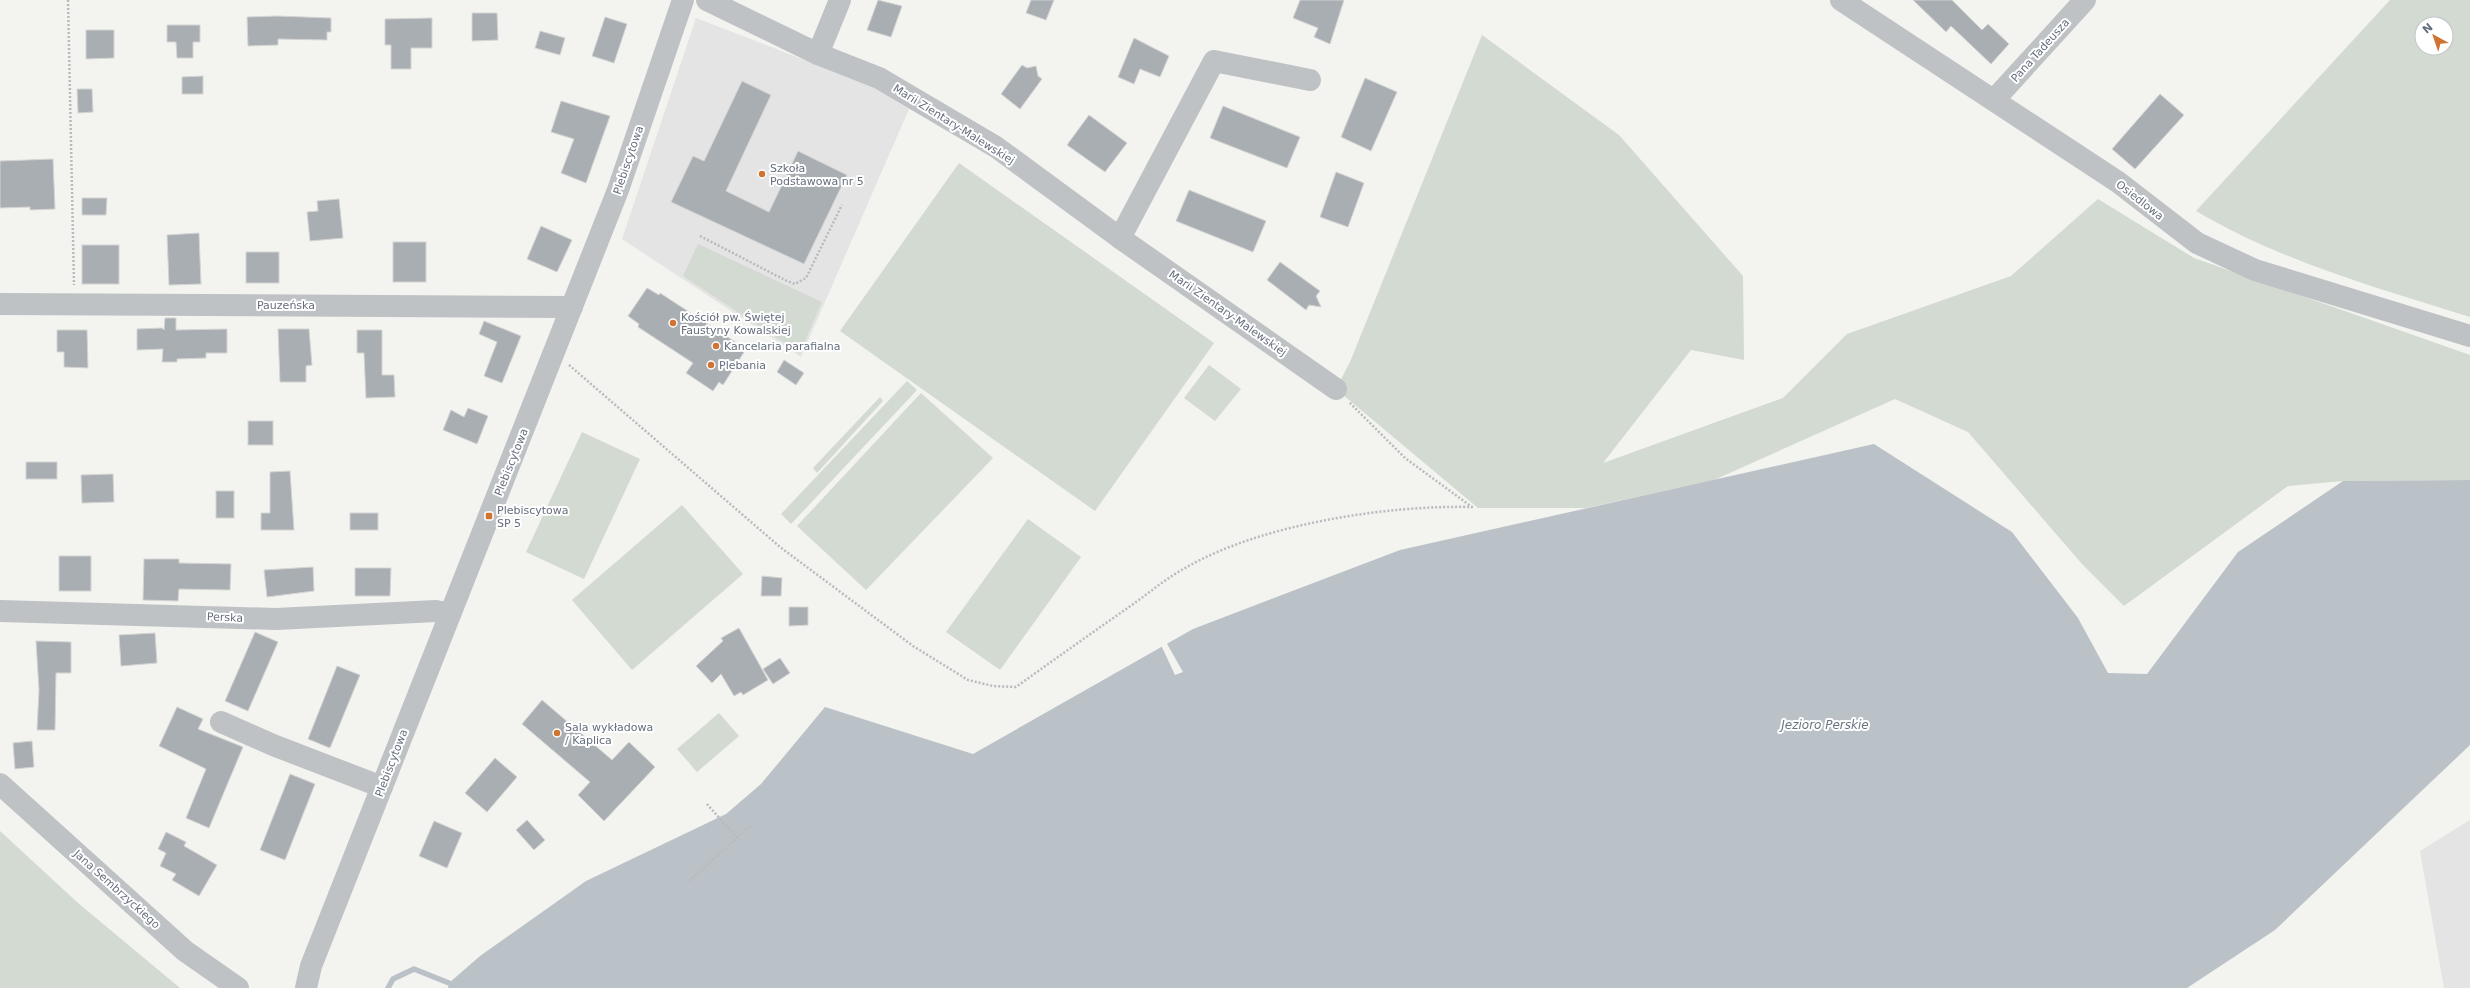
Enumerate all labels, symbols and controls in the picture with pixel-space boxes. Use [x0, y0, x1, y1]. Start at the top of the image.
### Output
street label: Pana Tadeusza [2009, 16, 2072, 85]
north arrow [2414, 16, 2454, 56]
text: N [2420, 21, 2436, 37]
street label: Marii Zientary-Malewskiej [891, 82, 1017, 167]
street label: Plebiscytowa [611, 124, 646, 196]
place label: Szkoła Podstawowa nr 5 [770, 162, 864, 188]
marker: Szkoła Podstawowa nr 5 [757, 169, 767, 179]
street label: Osiedlowa [2113, 178, 2166, 223]
street label: Marii Zientary-Malewskiej [1166, 268, 1289, 359]
street label: Pauzeńska [257, 299, 315, 312]
place label: Kościół pw. Świętej Faustyny Kowalskiej [681, 311, 791, 337]
marker: Kościół pw. Świętej Faustyny Kowalskiej [668, 318, 678, 328]
place label: Kancelaria parafialna [724, 340, 841, 353]
marker: Kancelaria parafialna [711, 341, 721, 351]
place label: Plebania [719, 359, 766, 372]
marker: Plebania [706, 360, 716, 370]
street label: Plebiscytowa [492, 427, 531, 498]
place label: Plebiscytowa SP 5 [497, 504, 569, 530]
marker: Plebiscytowa SP 5 [484, 511, 494, 521]
street label: Perska [207, 610, 243, 625]
water label: Jezioro Perskie [1779, 718, 1869, 732]
place label: Sala wykładowa / Kaplica [565, 721, 653, 747]
street label: Plebiscytowa [373, 727, 410, 799]
marker: Sala wykładowa / Kaplica [552, 728, 562, 738]
street label: Jana Sembrzyckiego [70, 847, 163, 932]

